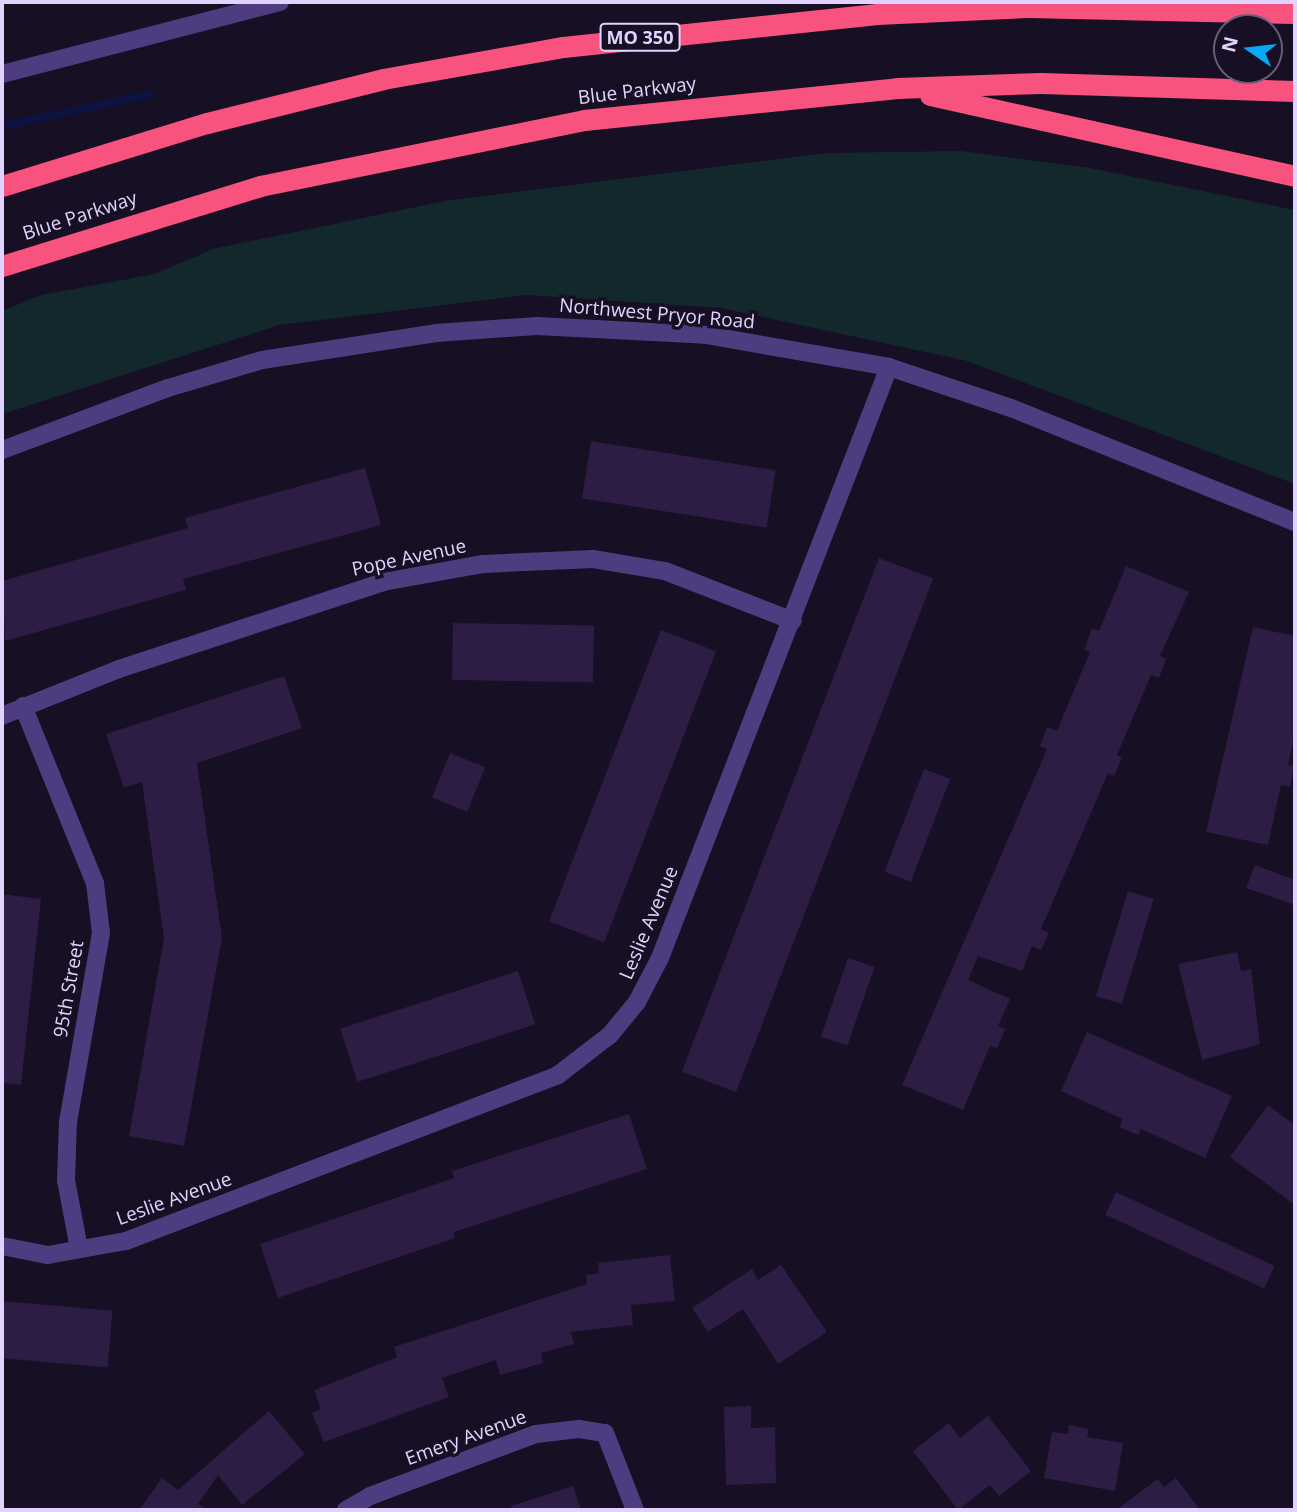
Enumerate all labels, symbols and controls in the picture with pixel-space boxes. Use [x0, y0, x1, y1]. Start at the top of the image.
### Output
north arrow [1213, 14, 1283, 84]
road number: MO 350 [598, 22, 682, 52]
text: N [1215, 34, 1244, 55]
street label: Blue Parkway [577, 72, 697, 110]
street label: Blue Parkway [20, 187, 140, 245]
street label: Northwest Pryor Road [558, 294, 756, 334]
street label: Pope Avenue [350, 535, 468, 581]
street label: Leslie Avenue [615, 863, 683, 983]
street label: 95th Street [49, 939, 89, 1039]
street label: Leslie Avenue [113, 1168, 235, 1230]
street label: Emery Avenue [402, 1406, 530, 1470]

